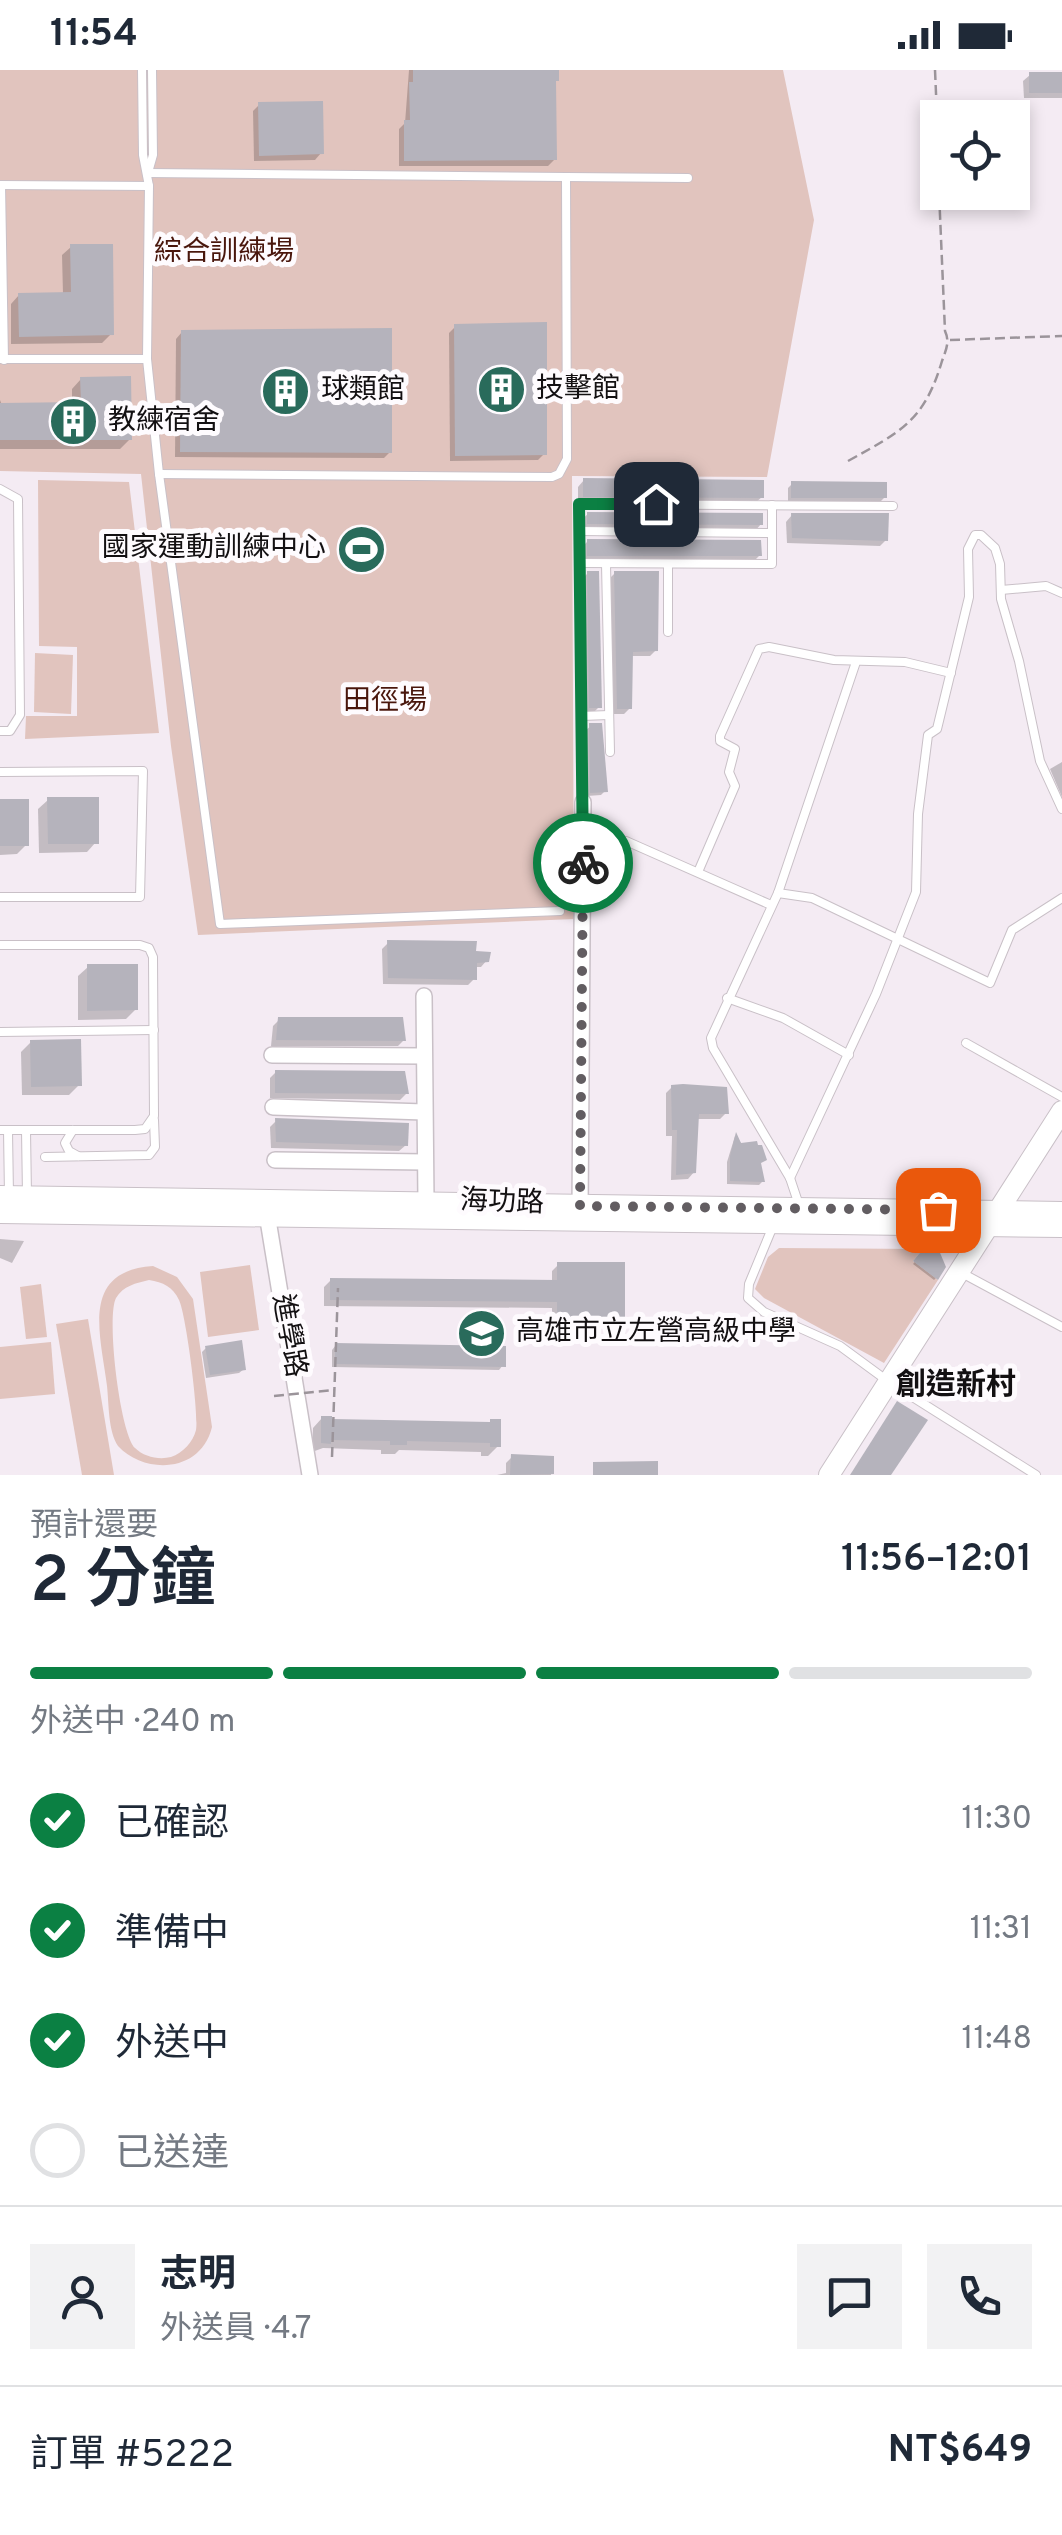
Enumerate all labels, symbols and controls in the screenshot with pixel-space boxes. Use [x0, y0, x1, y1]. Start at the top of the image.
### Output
text: 11:54 [50, 11, 138, 60]
map controls [920, 100, 1030, 210]
button: locate [920, 100, 1030, 210]
park label: 綜合訓練場 [154, 235, 294, 271]
building icon: 技擊館 [475, 364, 527, 416]
building icon: 球類館 [260, 365, 312, 417]
place label: 技擊館 [536, 372, 620, 408]
place label: 球類館 [321, 373, 405, 409]
building icon: 教練宿舍 [47, 396, 99, 448]
place label: 教練宿舍 [108, 404, 220, 440]
pin [614, 462, 699, 547]
icon: home [629, 477, 684, 532]
sports icon: 國家運動訓練中心 [335, 523, 387, 575]
place label: 國家運動訓練中心 [102, 531, 326, 567]
park label: 田徑場 [343, 684, 427, 720]
courier [533, 813, 633, 913]
icon: bike [556, 836, 611, 891]
pin [896, 1168, 981, 1253]
icon: bag [911, 1183, 966, 1238]
street label: 海功路 [459, 1184, 545, 1222]
street label: 進學路 [263, 1292, 313, 1380]
school or university icon: 高雄市立左營高級中學 [455, 1307, 507, 1359]
place label: 高雄市立左營高級中學 [516, 1315, 796, 1351]
district label: 創造新村 [896, 1368, 1016, 1405]
text: 預計還要 [30, 1507, 158, 1547]
text: 11:56–12:01 [841, 1536, 1032, 1585]
text: 2 分鐘 [30, 1543, 216, 1625]
text: 外送中 · 240 m [30, 1703, 235, 1743]
icon: check [30, 1793, 85, 1848]
text: 11:30 [961, 1800, 1032, 1840]
text: 已確認 [115, 1801, 229, 1850]
icon: check [30, 1903, 85, 1958]
text: 11:31 [970, 1910, 1032, 1950]
text: 準備中 [115, 1911, 229, 1960]
icon: check [30, 2013, 85, 2068]
text: 11:48 [962, 2020, 1032, 2060]
text: 外送中 [115, 2021, 229, 2070]
text: 已送達 [115, 2131, 229, 2180]
button: person [30, 2244, 135, 2349]
button: chat [797, 2244, 902, 2349]
button: phone [927, 2244, 1032, 2349]
text: 志明 [160, 2252, 236, 2301]
text: 外送員 · 4.7 [160, 2310, 312, 2350]
text: NT$649 [888, 2427, 1032, 2476]
text: 訂單 #5222 [30, 2432, 234, 2481]

